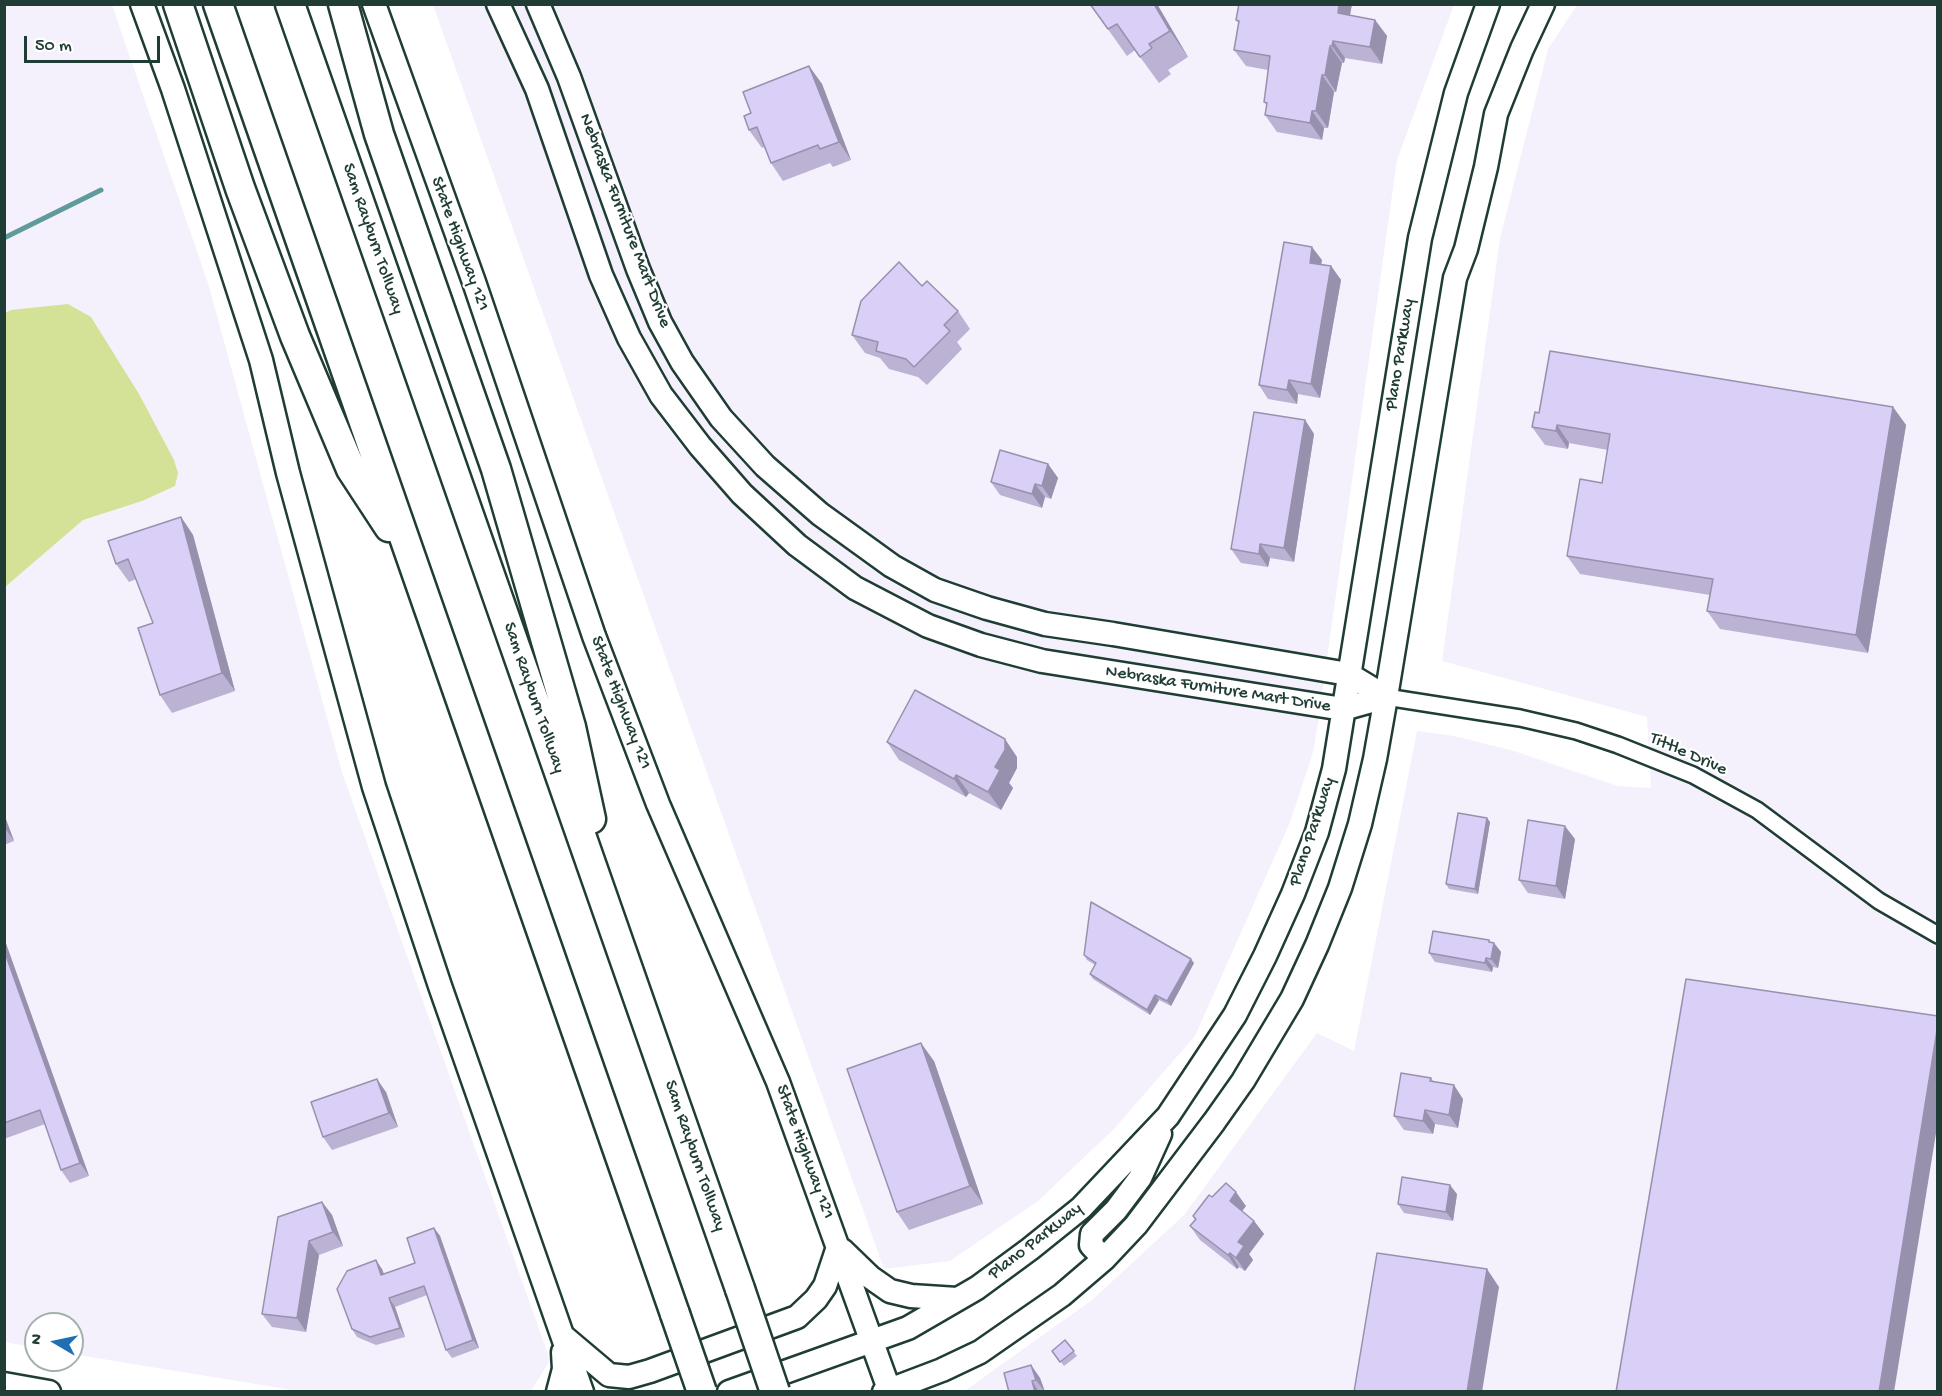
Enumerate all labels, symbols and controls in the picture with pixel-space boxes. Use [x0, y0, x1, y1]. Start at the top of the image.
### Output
scale bar [27, 24, 164, 62]
text: 50 m [35, 36, 72, 57]
street label: Nebraska Furniture Mart Drive [573, 111, 675, 331]
street label: Sam Rayburn Tollway [336, 161, 408, 317]
street label: State Highway 121 [425, 174, 493, 314]
street label: Plano Parkway [1381, 297, 1421, 413]
street label: Sam Rayburn Tollway [497, 620, 569, 776]
street label: State Highway 121 [585, 633, 655, 773]
street label: Nebraska Furniture Mart Drive [1104, 662, 1332, 718]
street label: Tittle Drive [1646, 728, 1730, 782]
street label: Plano Parkway [1285, 775, 1341, 889]
street label: Sam Rayburn Tollway [658, 1078, 730, 1234]
street label: State Highway 121 [770, 1082, 838, 1222]
street label: Plano Parkway [985, 1199, 1087, 1285]
north arrow [24, 1312, 84, 1372]
text: N [28, 1333, 48, 1346]

